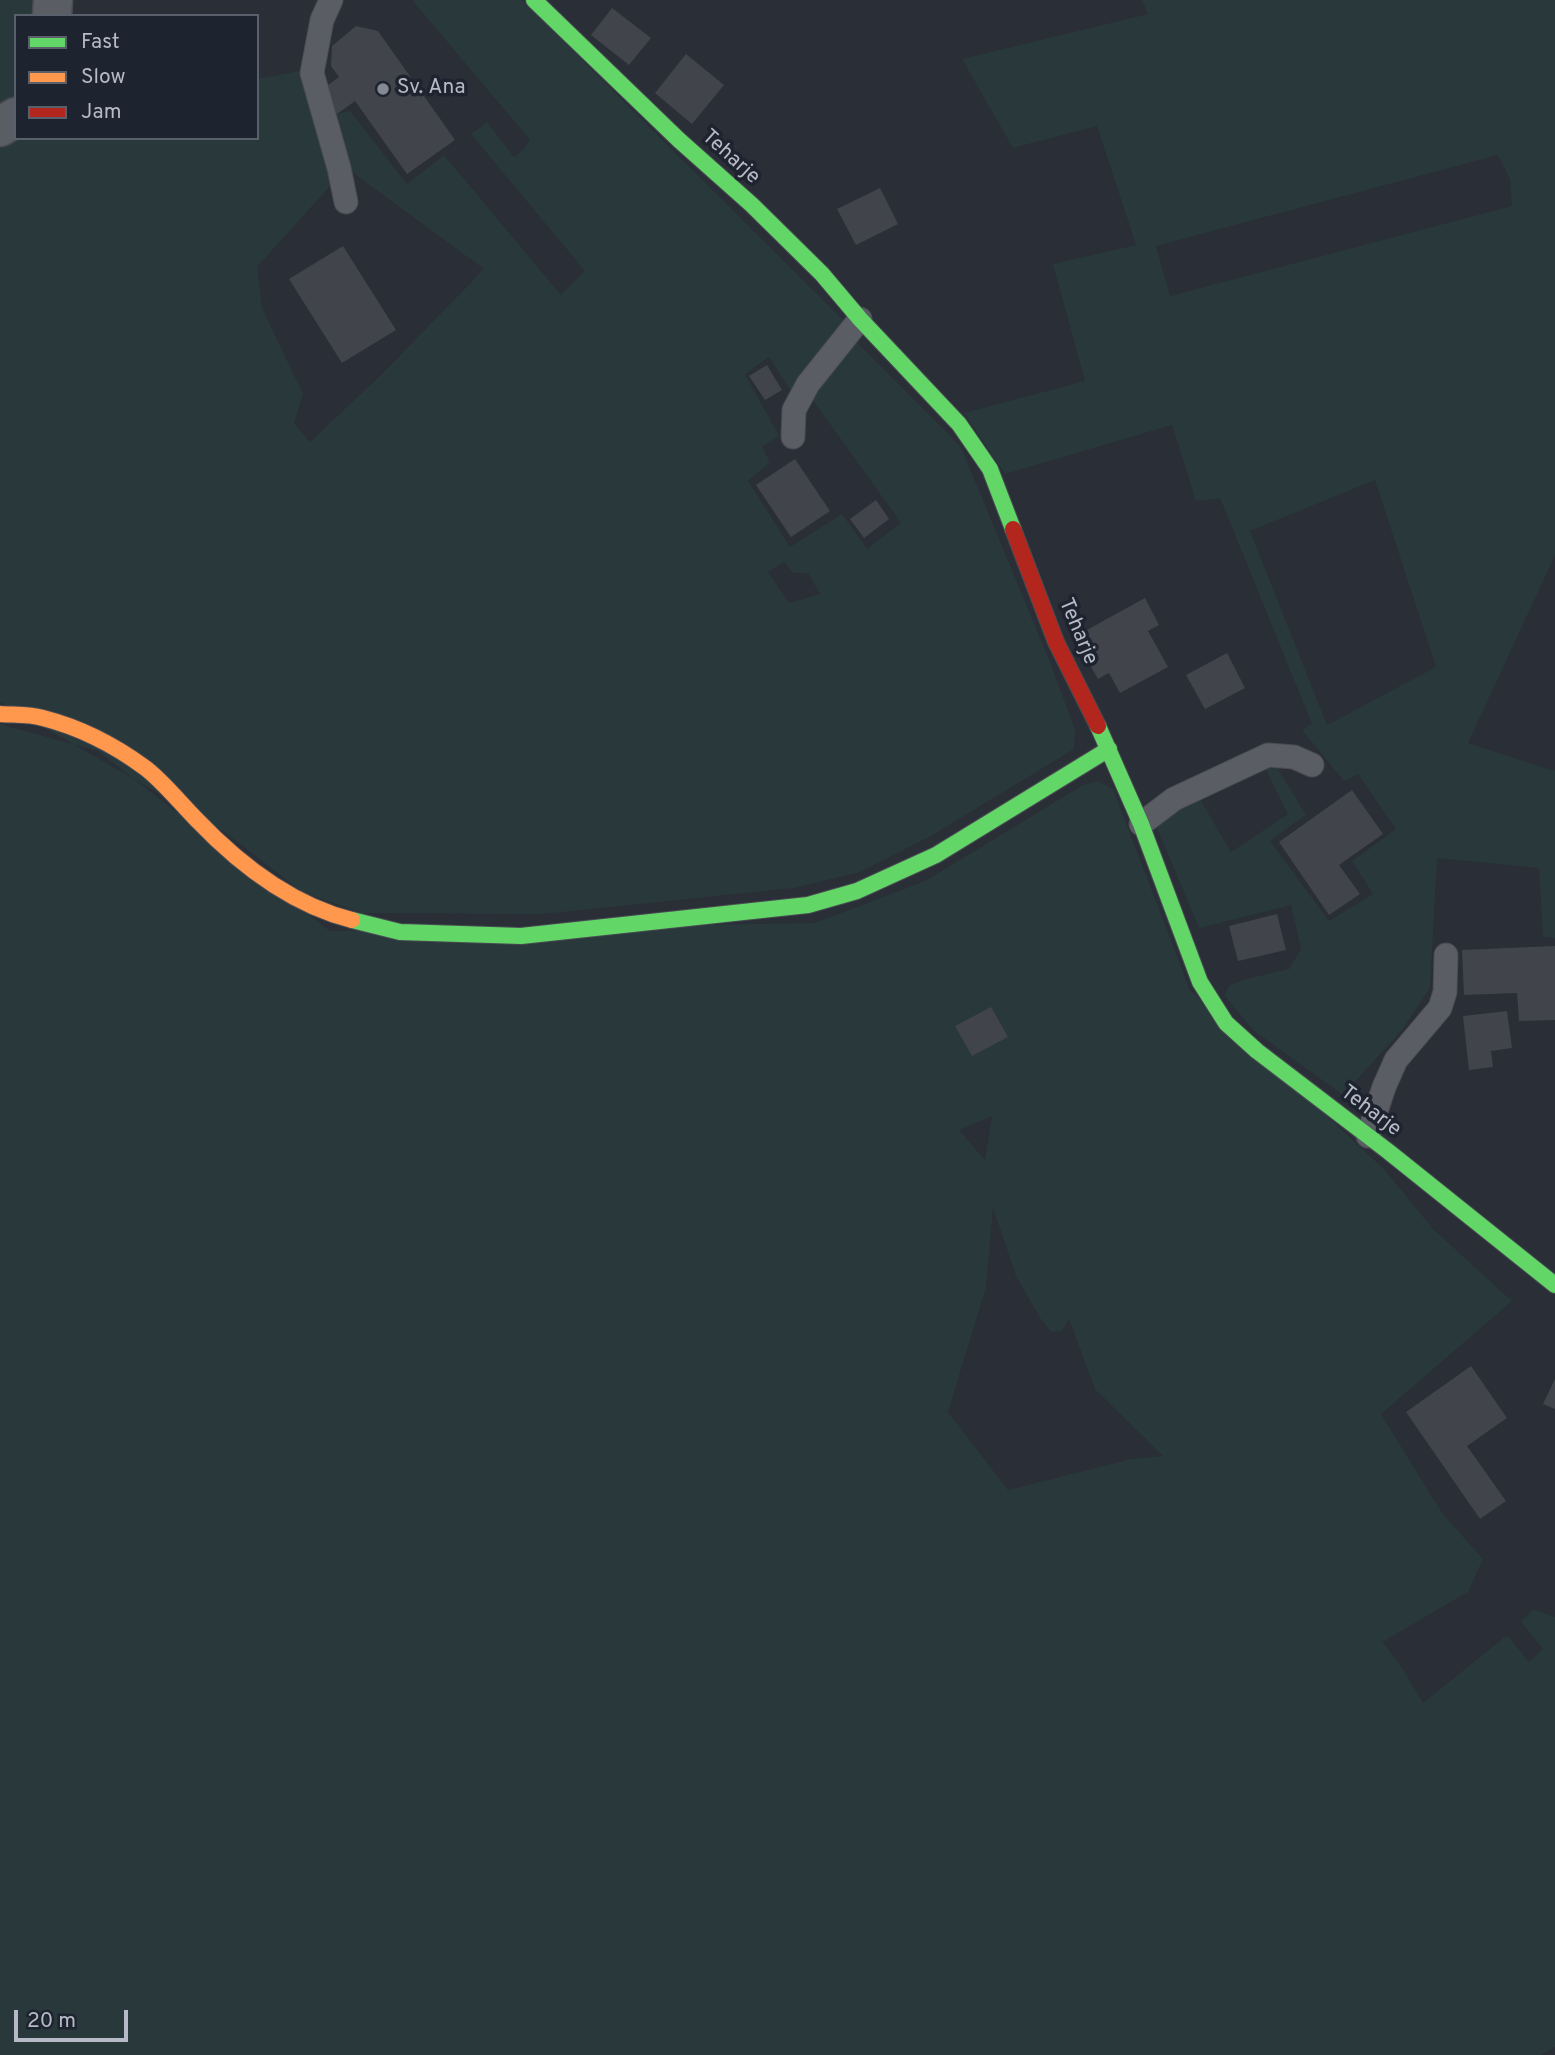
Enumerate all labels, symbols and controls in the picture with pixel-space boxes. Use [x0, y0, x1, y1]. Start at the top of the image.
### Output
legend [14, 14, 259, 140]
text: Fast [81, 29, 120, 56]
text: Slow [81, 64, 126, 91]
place label: Sv. Ana [397, 76, 465, 102]
marker: Sv. Ana [375, 81, 391, 97]
text: Jam [81, 99, 122, 126]
street label: Teharje [696, 125, 764, 191]
street label: Teharje [1052, 595, 1102, 669]
street label: Teharje [1335, 1081, 1405, 1143]
scale bar [18, 1996, 131, 2040]
text: 20 m [27, 2008, 76, 2035]

